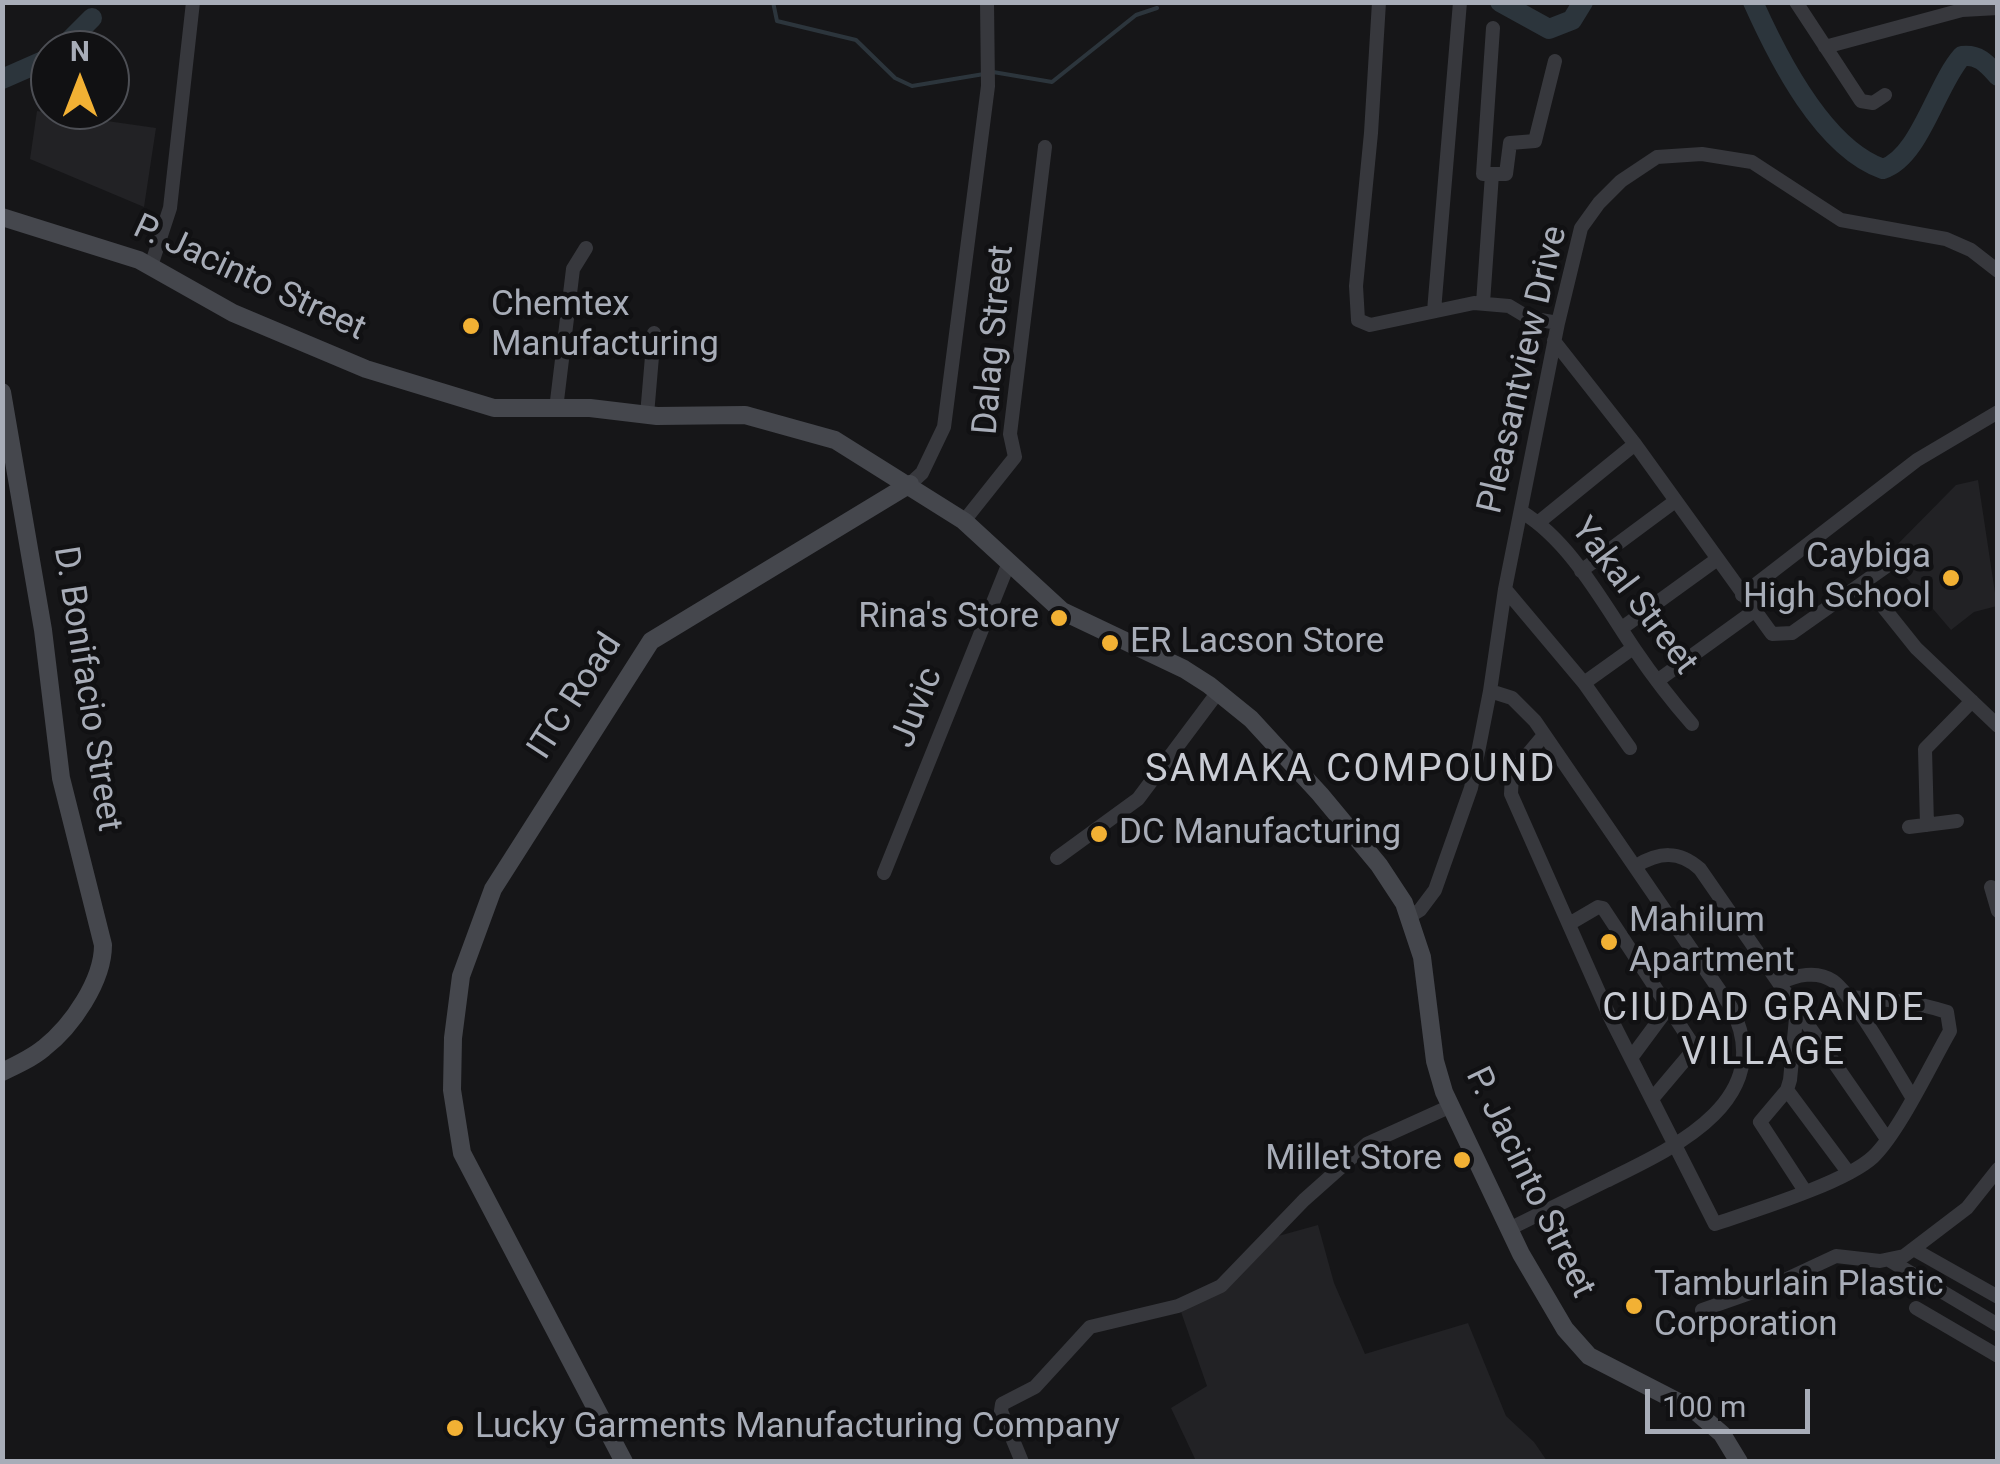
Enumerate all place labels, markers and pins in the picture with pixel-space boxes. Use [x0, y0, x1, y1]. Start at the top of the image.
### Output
place label: Chemtex Manufacturing [491, 285, 719, 367]
marker: Chemtex Manufacturing [460, 315, 482, 337]
place label: Caybiga High School [1743, 537, 1931, 619]
marker: Caybiga High School [1940, 567, 1962, 589]
place label: Rina's Store [858, 597, 1039, 639]
marker: Rina's Store [1048, 607, 1070, 629]
place label: ER Lacson Store [1130, 622, 1384, 664]
marker: ER Lacson Store [1099, 632, 1121, 654]
place label: DC Manufacturing [1119, 813, 1401, 855]
marker: DC Manufacturing [1088, 823, 1110, 845]
place label: Mahilum Apartment [1629, 901, 1795, 983]
marker: Mahilum Apartment [1598, 931, 1620, 953]
place label: Millet Store [1265, 1139, 1442, 1181]
marker: Millet Store [1451, 1149, 1473, 1171]
place label: Tamburlain Plastic Corporation [1654, 1265, 1944, 1347]
marker: Tamburlain Plastic Corporation [1623, 1295, 1645, 1317]
place label: Lucky Garments Manufacturing Company [475, 1407, 1120, 1449]
marker: Lucky Garments Manufacturing Company [444, 1417, 466, 1439]

